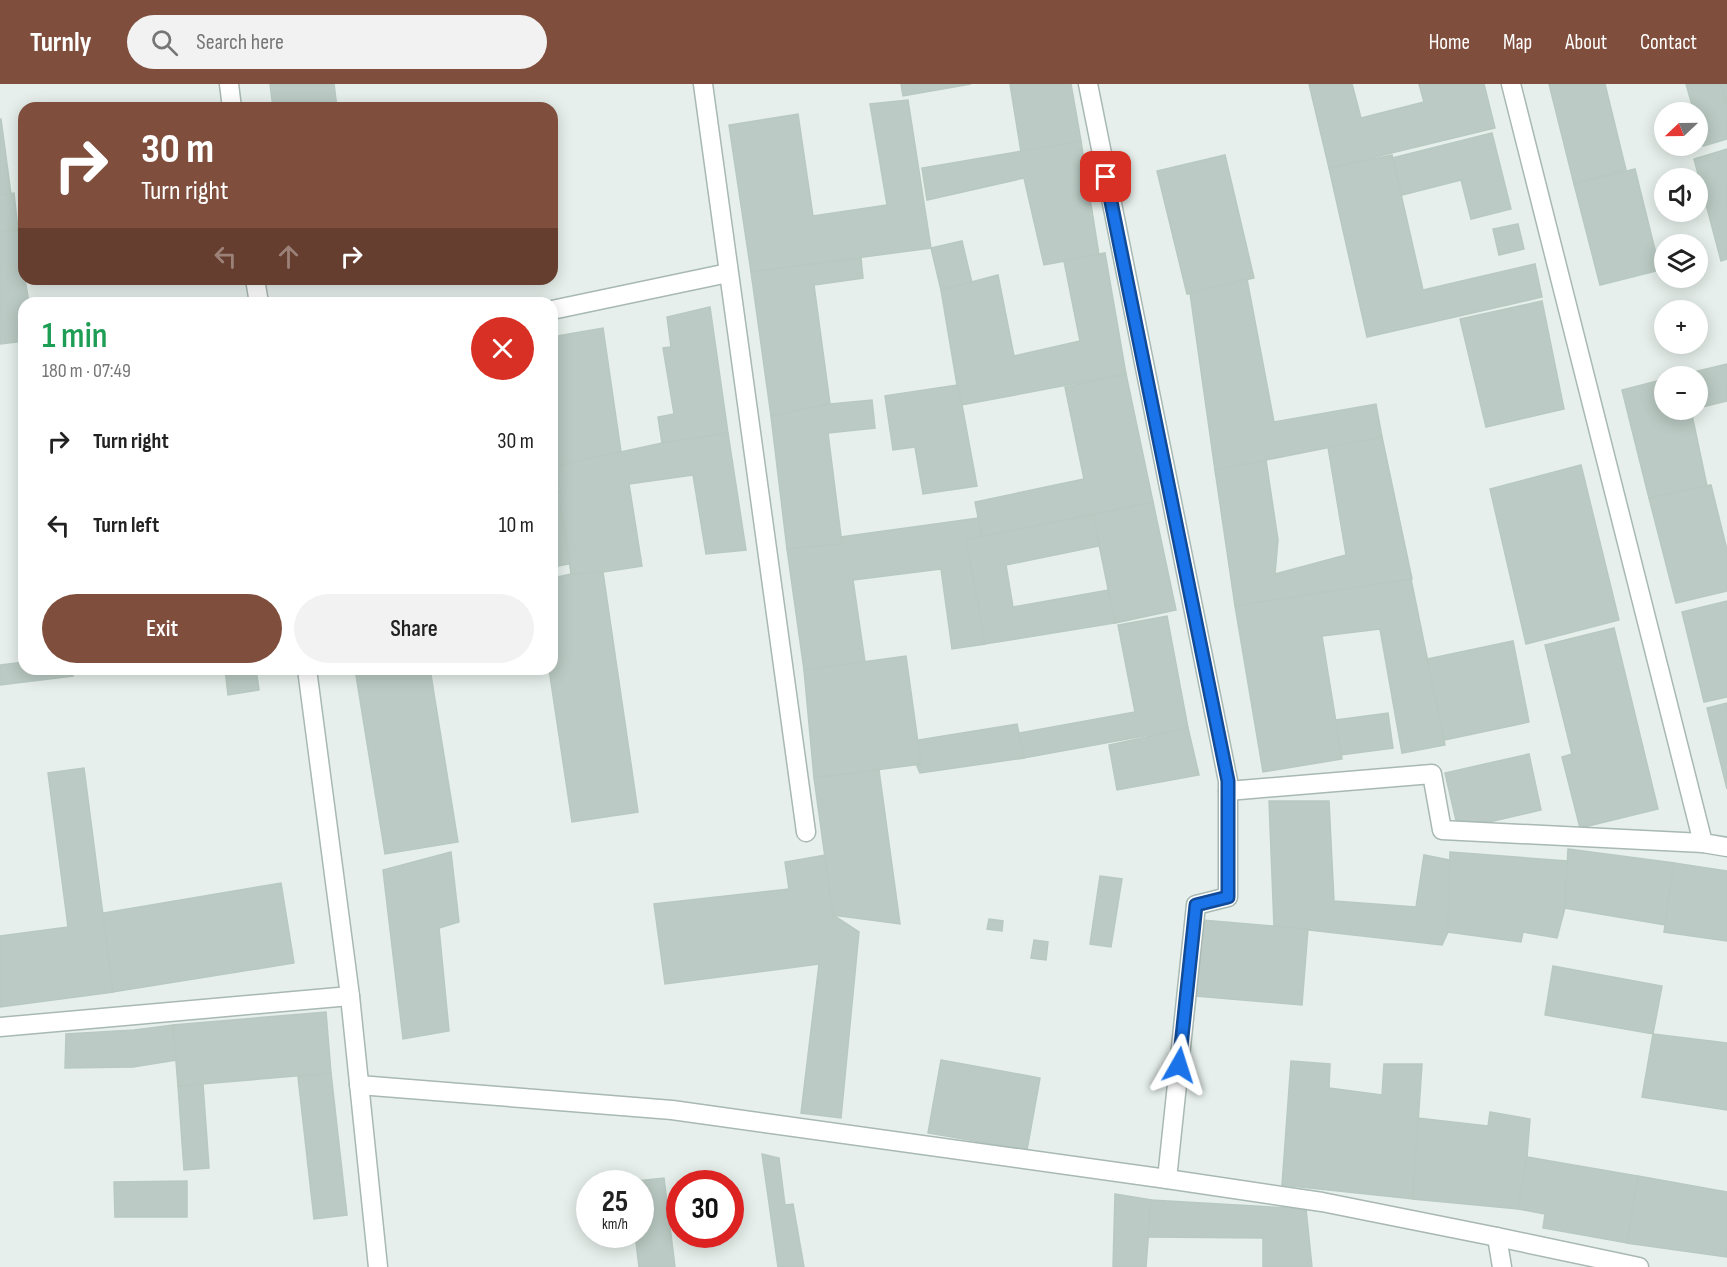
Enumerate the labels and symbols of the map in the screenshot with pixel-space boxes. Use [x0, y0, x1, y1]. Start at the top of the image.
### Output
north arrow [1654, 102, 1708, 156]
pin [1080, 151, 1131, 202]
position arrow [1147, 1033, 1211, 1097]
speed limit sign: 30 [666, 1170, 744, 1248]

